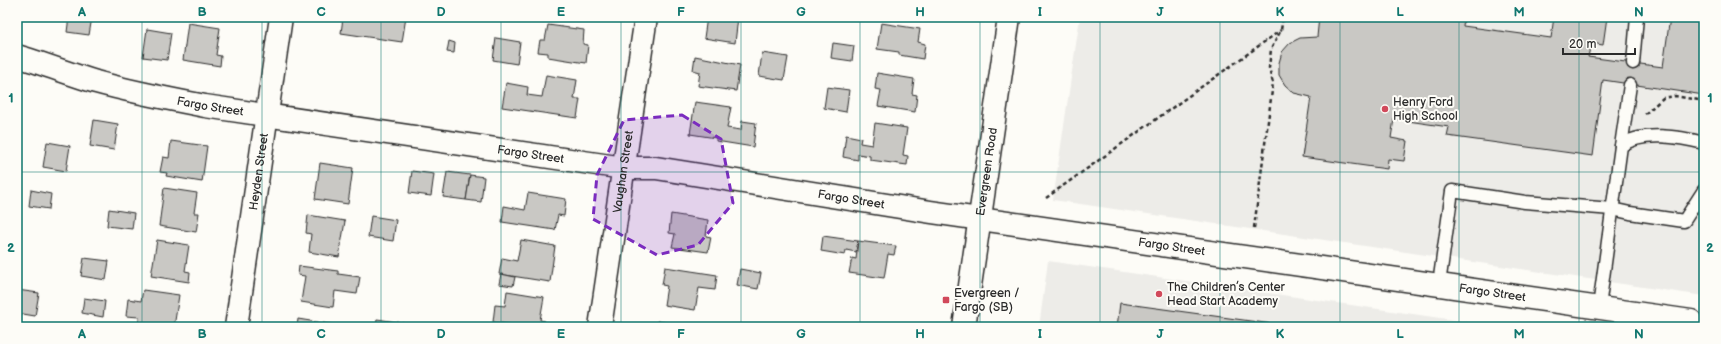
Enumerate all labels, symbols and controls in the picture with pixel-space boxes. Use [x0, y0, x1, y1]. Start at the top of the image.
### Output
text: A [77, 4, 86, 20]
text: B [197, 4, 207, 20]
text: C [316, 4, 326, 20]
text: D [436, 4, 446, 20]
text: E [557, 4, 566, 20]
text: F [677, 4, 685, 20]
text: G [796, 4, 806, 20]
text: H [915, 4, 925, 20]
text: I [1038, 4, 1042, 20]
text: J [1156, 4, 1164, 20]
text: K [1276, 4, 1285, 20]
text: L [1396, 4, 1404, 20]
text: M [1513, 4, 1525, 20]
text: N [1634, 4, 1644, 20]
scale bar [1563, 30, 1635, 56]
text: 20 m [1569, 37, 1596, 52]
text: 1 [8, 90, 14, 106]
text: 1 [1707, 90, 1713, 106]
street label: Fargo Street [176, 93, 245, 119]
place label: Henry Ford High School [1393, 95, 1458, 124]
marker: Henry Ford High School [1380, 104, 1390, 114]
street label: Evergreen Road [973, 126, 1000, 217]
street label: Vaughan Street [610, 129, 637, 214]
street label: Heyden Street [246, 132, 272, 211]
street label: Fargo Street [496, 142, 565, 167]
street label: Fargo Street [817, 186, 886, 212]
street label: Fargo Street [1137, 234, 1206, 259]
text: 2 [7, 240, 15, 256]
text: 2 [1706, 240, 1714, 256]
place label: The Children’s Center Head Start Academy [1167, 280, 1286, 309]
street label: Fargo Street [1458, 280, 1527, 305]
place label: Evergreen / Fargo (SB) [954, 286, 1019, 315]
marker: The Children’s Center Head Start Academy [1154, 289, 1164, 299]
marker: Evergreen / Fargo (SB) [941, 295, 951, 305]
text: A [77, 326, 86, 342]
text: B [197, 326, 207, 342]
text: C [316, 326, 326, 342]
text: D [436, 326, 446, 342]
text: E [557, 326, 566, 342]
text: F [677, 326, 685, 342]
text: G [796, 326, 806, 342]
text: H [915, 326, 925, 342]
text: I [1038, 326, 1042, 342]
text: J [1156, 326, 1164, 342]
text: K [1276, 326, 1285, 342]
text: L [1396, 326, 1404, 342]
text: M [1513, 326, 1525, 342]
text: N [1634, 326, 1644, 342]

